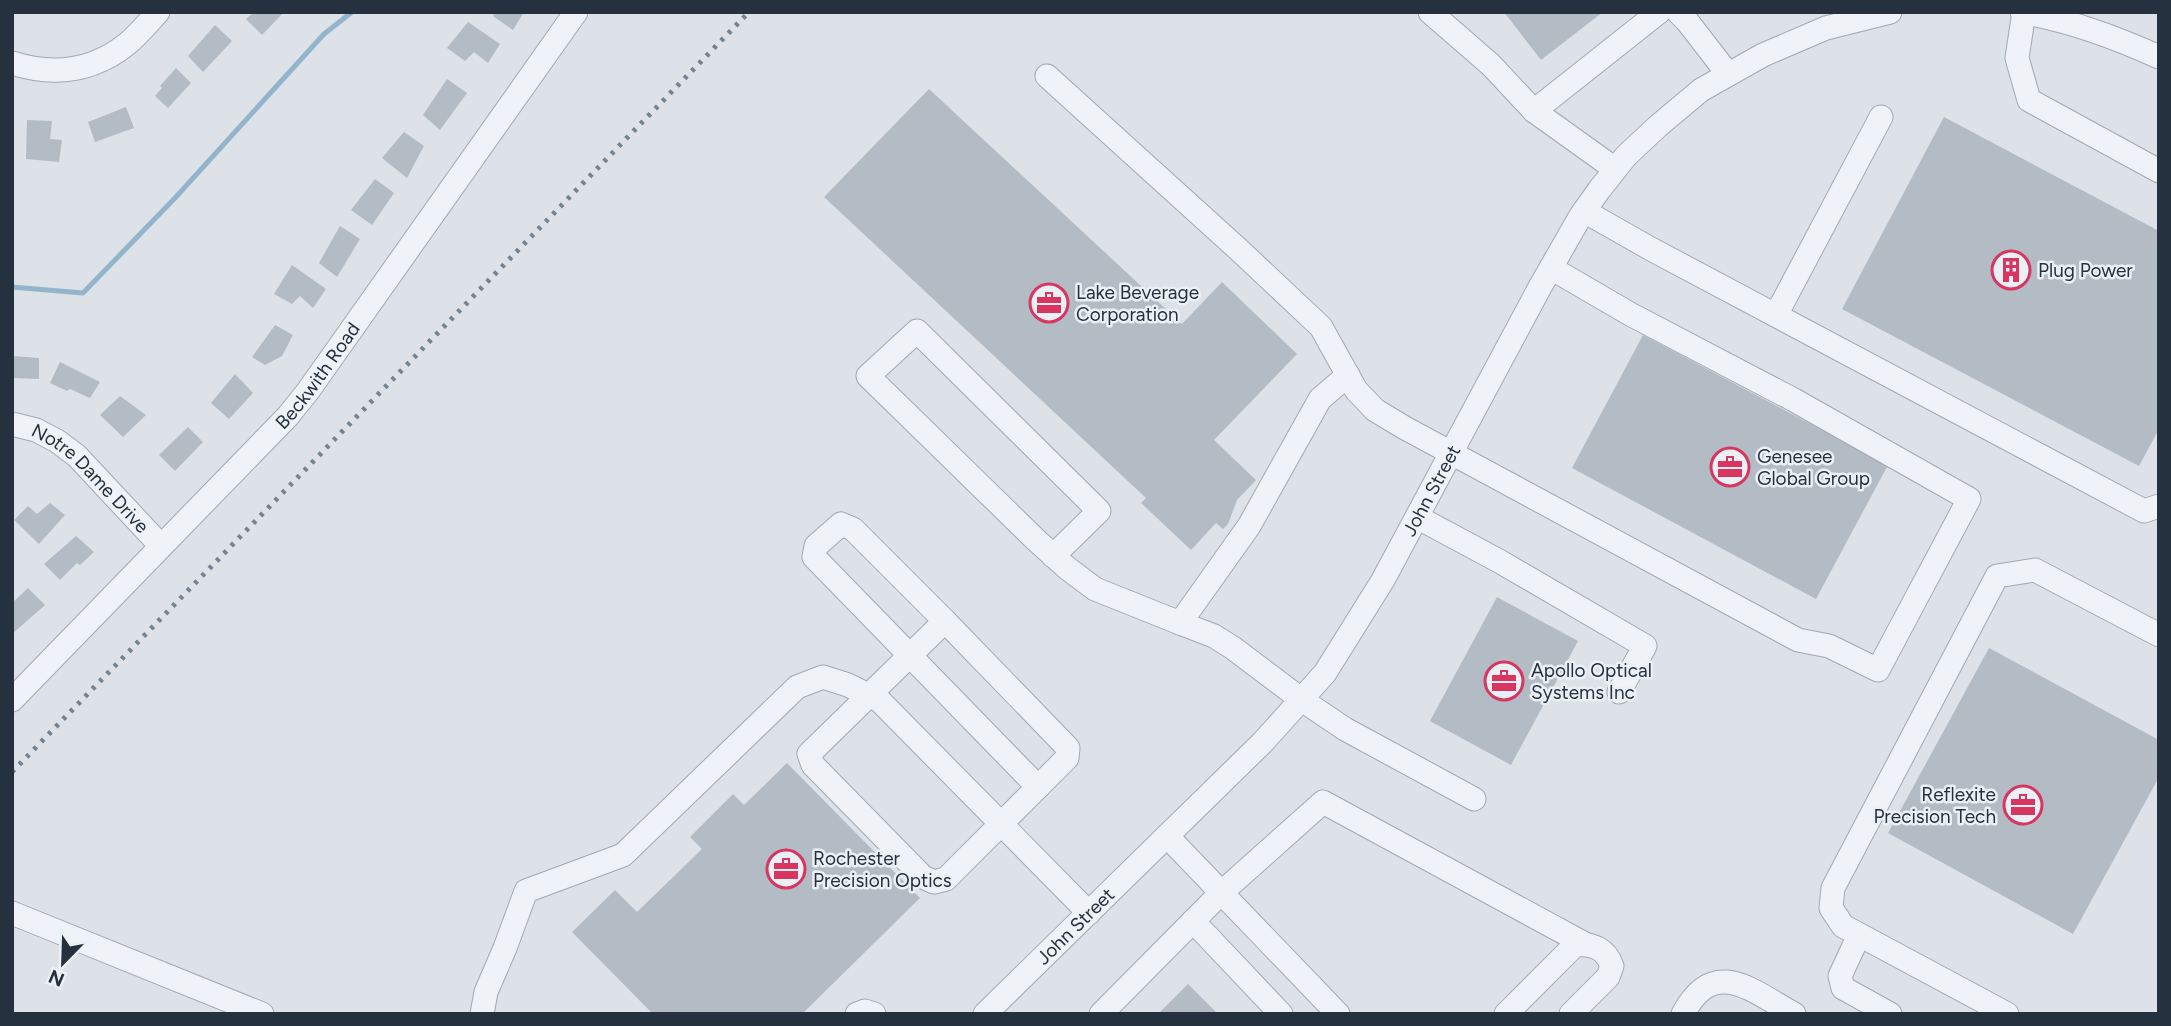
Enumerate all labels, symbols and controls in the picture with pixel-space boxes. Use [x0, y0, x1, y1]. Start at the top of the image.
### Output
building icon: Plug Power [1990, 249, 2032, 291]
place label: Plug Power [2038, 259, 2133, 282]
place label: Lake Beverage Corporation [1076, 281, 1199, 326]
office icon: Lake Beverage Corporation [1028, 282, 1070, 324]
street label: Beckwith Road [270, 318, 364, 434]
street label: Notre Dame Drive [28, 418, 154, 538]
street label: John Street [1397, 441, 1465, 540]
place label: Genesee Global Group [1757, 445, 1870, 490]
office icon: Genesee Global Group [1709, 446, 1751, 488]
place label: Apollo Optical Systems Inc [1531, 659, 1652, 704]
office icon: Apollo Optical Systems Inc [1483, 660, 1525, 702]
place label: Reflexite Precision Tech [1873, 783, 1996, 828]
office icon: Reflexite Precision Tech [2002, 784, 2044, 826]
place label: Rochester Precision Optics [813, 847, 952, 892]
office icon: Rochester Precision Optics [765, 848, 807, 890]
street label: John Street [1031, 883, 1119, 969]
north arrow [28, 928, 98, 998]
text: N [45, 965, 68, 992]

